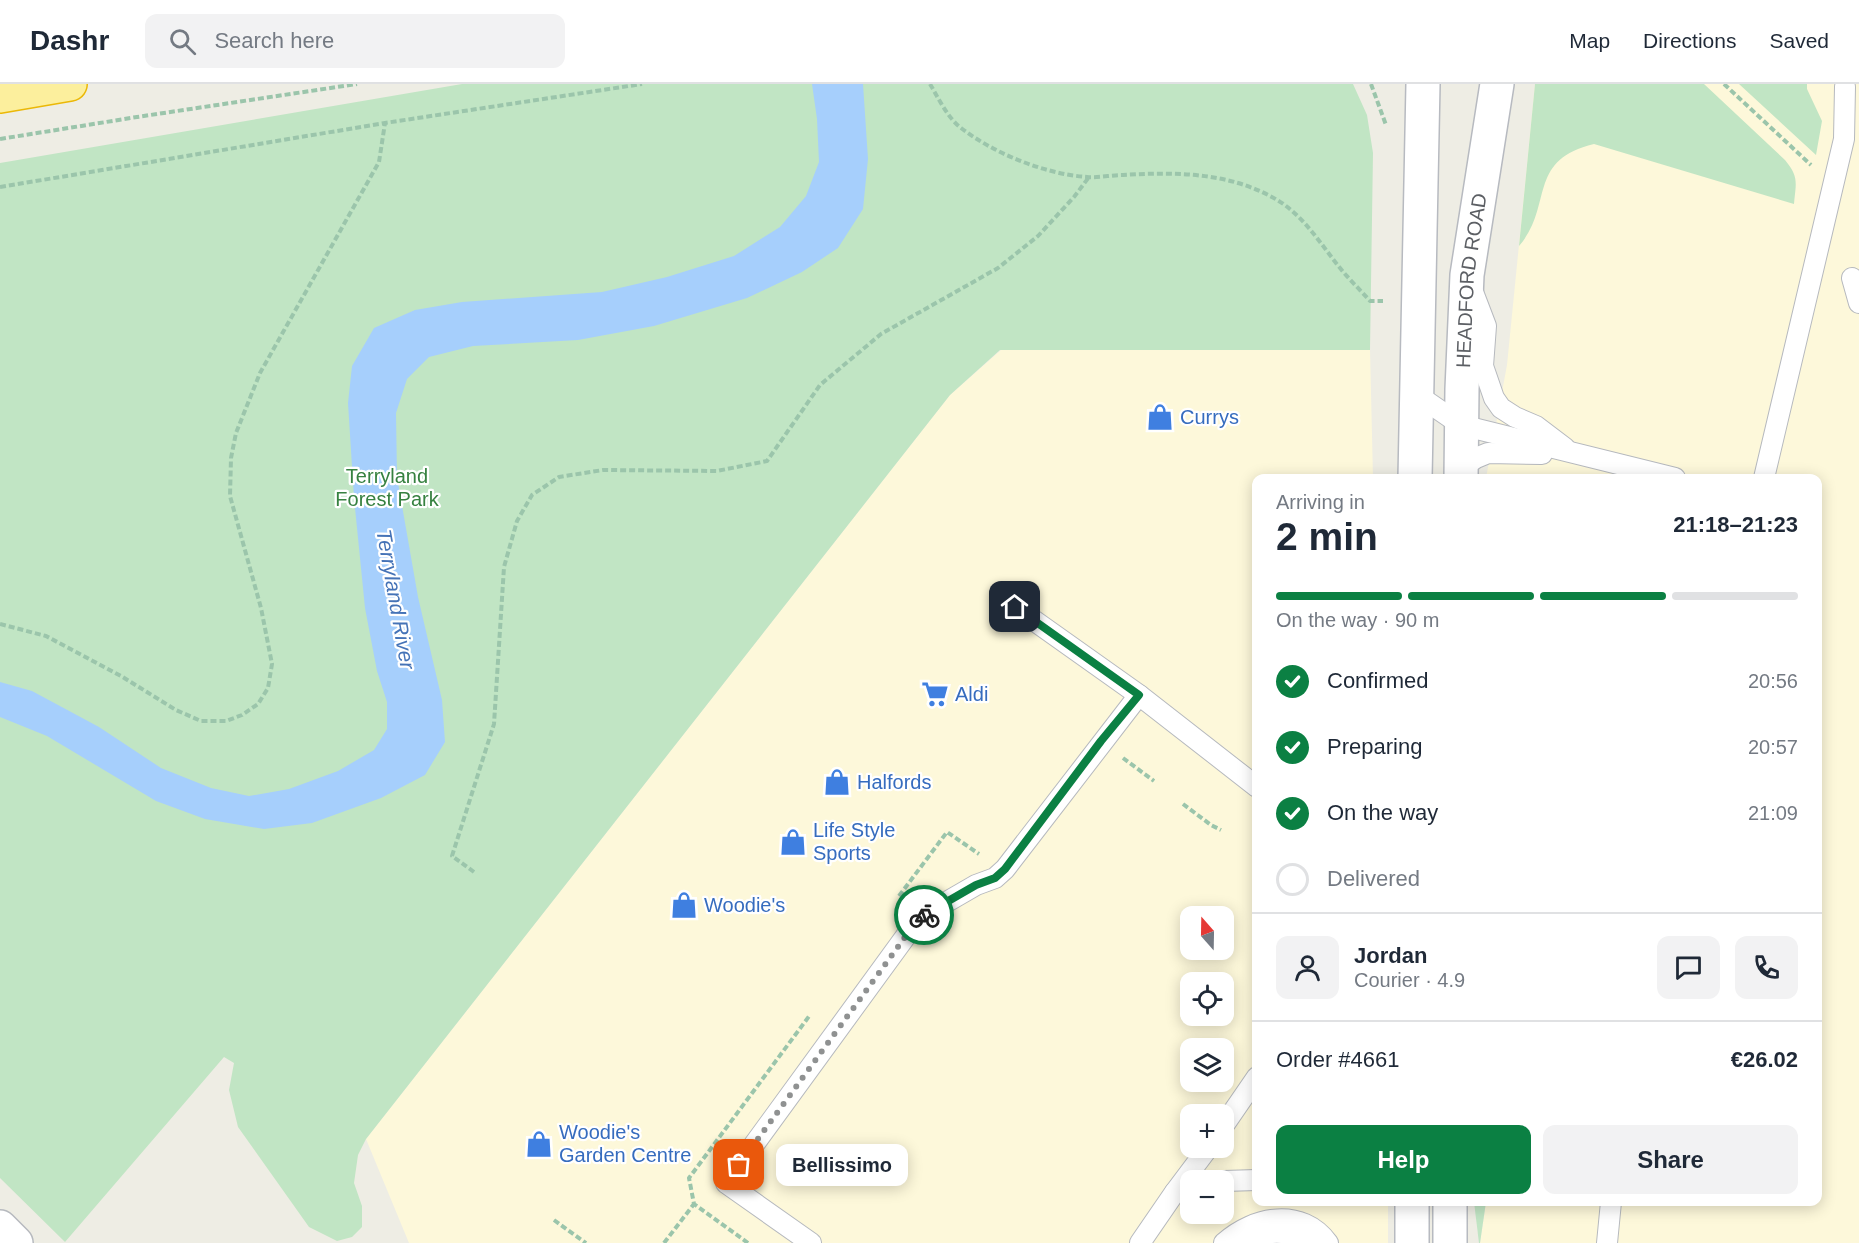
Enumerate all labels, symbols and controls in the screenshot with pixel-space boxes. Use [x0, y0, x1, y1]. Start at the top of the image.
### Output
search box [145, 14, 565, 68]
text: Dashr [30, 25, 109, 56]
icon: search [166, 25, 199, 58]
text: Search here [214, 28, 334, 53]
text: Map [1569, 29, 1610, 52]
text: Directions [1643, 29, 1736, 52]
text: Saved [1769, 29, 1829, 52]
street label: HEADFORD ROAD [1452, 192, 1491, 368]
shop icon: Currys [1145, 402, 1175, 432]
place label: Currys [1180, 406, 1239, 428]
park label: Terryland Forest Park [335, 465, 440, 510]
text: Arriving in [1276, 491, 1365, 513]
text: 21:18–21:23 [1673, 512, 1798, 537]
text: 2 min [1276, 515, 1378, 558]
water label: Terryland River [372, 527, 420, 672]
pin [989, 581, 1040, 632]
icon: home [998, 590, 1031, 623]
text: On the way · 90 m [1276, 609, 1439, 631]
icon: check [1276, 665, 1309, 698]
text: Confirmed [1327, 668, 1428, 693]
text: 20:56 [1748, 670, 1798, 692]
supermarket icon: Aldi [920, 679, 950, 709]
place label: Aldi [955, 683, 988, 705]
icon: check [1276, 731, 1309, 764]
text: Preparing [1327, 734, 1422, 759]
text: 20:57 [1748, 736, 1798, 758]
shop icon: Halfords [822, 767, 852, 797]
place label: Halfords [857, 771, 931, 793]
icon: check [1276, 797, 1309, 830]
text: On the way [1327, 800, 1438, 825]
text: 21:09 [1748, 802, 1798, 824]
place label: Life Style Sports [813, 819, 895, 864]
shop icon: Life Style Sports [778, 827, 808, 857]
text: Delivered [1327, 866, 1420, 891]
courier [894, 885, 954, 945]
shop icon: Woodie's [669, 890, 699, 920]
place label: Woodie's [704, 894, 785, 916]
icon: bike [908, 899, 941, 932]
north arrow [1180, 906, 1234, 960]
map controls [1180, 906, 1234, 1224]
button: person [1276, 936, 1339, 999]
button: chat [1657, 936, 1720, 999]
button: phone [1735, 936, 1798, 999]
text: Jordan [1354, 943, 1427, 968]
text: Courier · 4.9 [1354, 969, 1465, 991]
button: locate [1180, 972, 1234, 1026]
button: layers [1180, 1038, 1234, 1092]
text: Order #4661 [1276, 1047, 1400, 1072]
text: €26.02 [1731, 1047, 1798, 1072]
button: + [1180, 1104, 1234, 1158]
place label: Woodie's Garden Centre [559, 1121, 691, 1166]
button: Help [1276, 1125, 1531, 1194]
button: Share [1543, 1125, 1798, 1194]
shop icon: Woodie's Garden Centre [524, 1129, 554, 1159]
pin [713, 1139, 764, 1190]
callout: Bellissimo [775, 1144, 907, 1186]
icon: bag [722, 1148, 755, 1181]
text: Bellissimo [792, 1154, 892, 1176]
button: − [1180, 1170, 1234, 1224]

